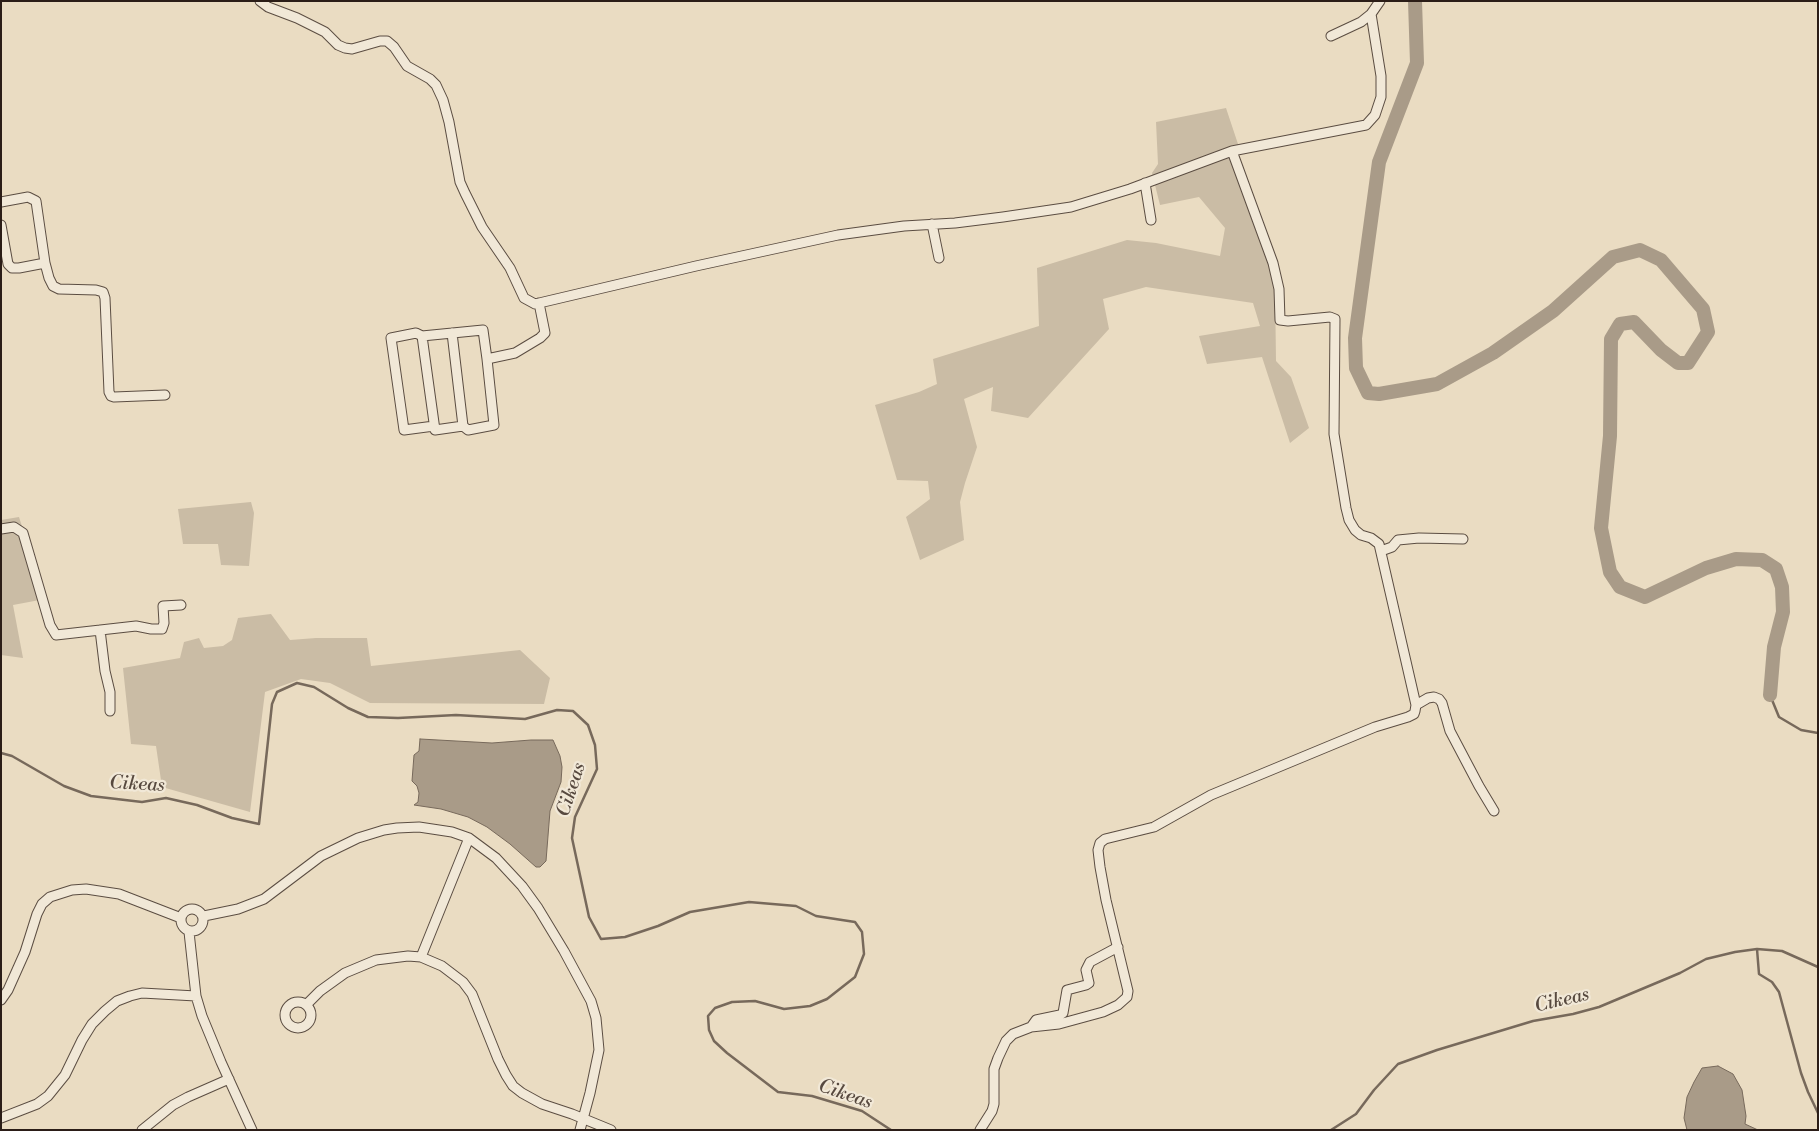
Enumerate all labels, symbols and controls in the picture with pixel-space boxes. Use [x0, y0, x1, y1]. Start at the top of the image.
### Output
water label: Cikeas [553, 760, 591, 820]
water label: Cikeas [109, 772, 165, 798]
water label: Cikeas [1532, 984, 1592, 1018]
water label: Cikeas [815, 1075, 875, 1115]

